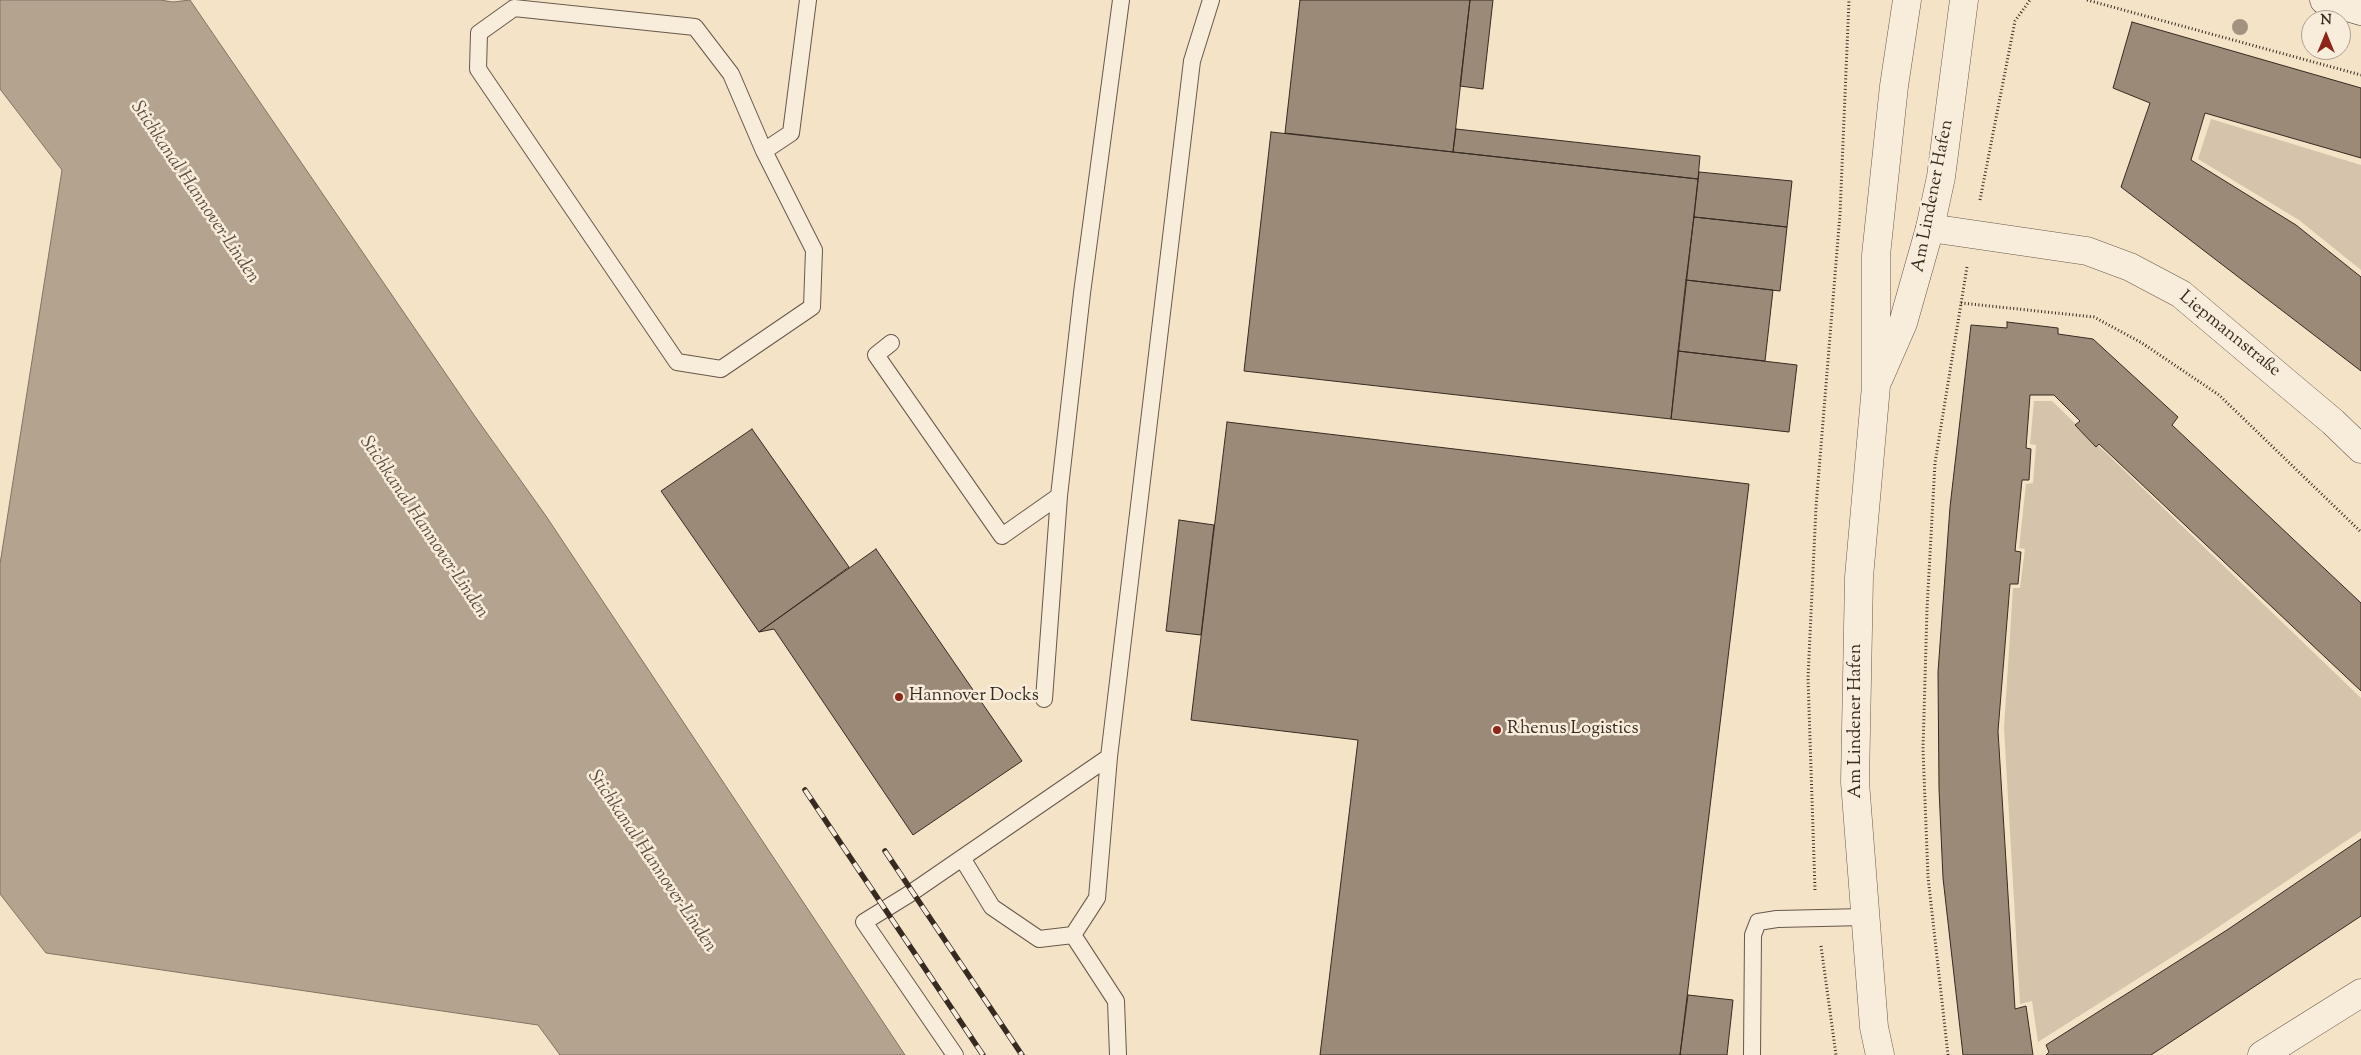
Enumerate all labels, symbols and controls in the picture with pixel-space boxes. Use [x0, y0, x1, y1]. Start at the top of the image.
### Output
north arrow [2301, 10, 2351, 60]
text: N [2320, 11, 2332, 31]
water label: Stichkanal Hannover-Linden [124, 98, 264, 288]
street label: Am Lindener Hafen [1909, 118, 1959, 274]
street label: Liepmannstraße [2174, 287, 2284, 383]
water label: Stichkanal Hannover-Linden [353, 433, 493, 623]
street label: Am Lindener Hafen [1846, 644, 1868, 798]
place label: Hannover Docks [909, 686, 1039, 708]
marker: Hannover Docks [893, 691, 905, 703]
place label: Rhenus Logistics [1507, 719, 1638, 741]
marker: Rhenus Logistics [1491, 724, 1503, 736]
water label: Stichkanal Hannover-Linden [581, 767, 721, 957]

